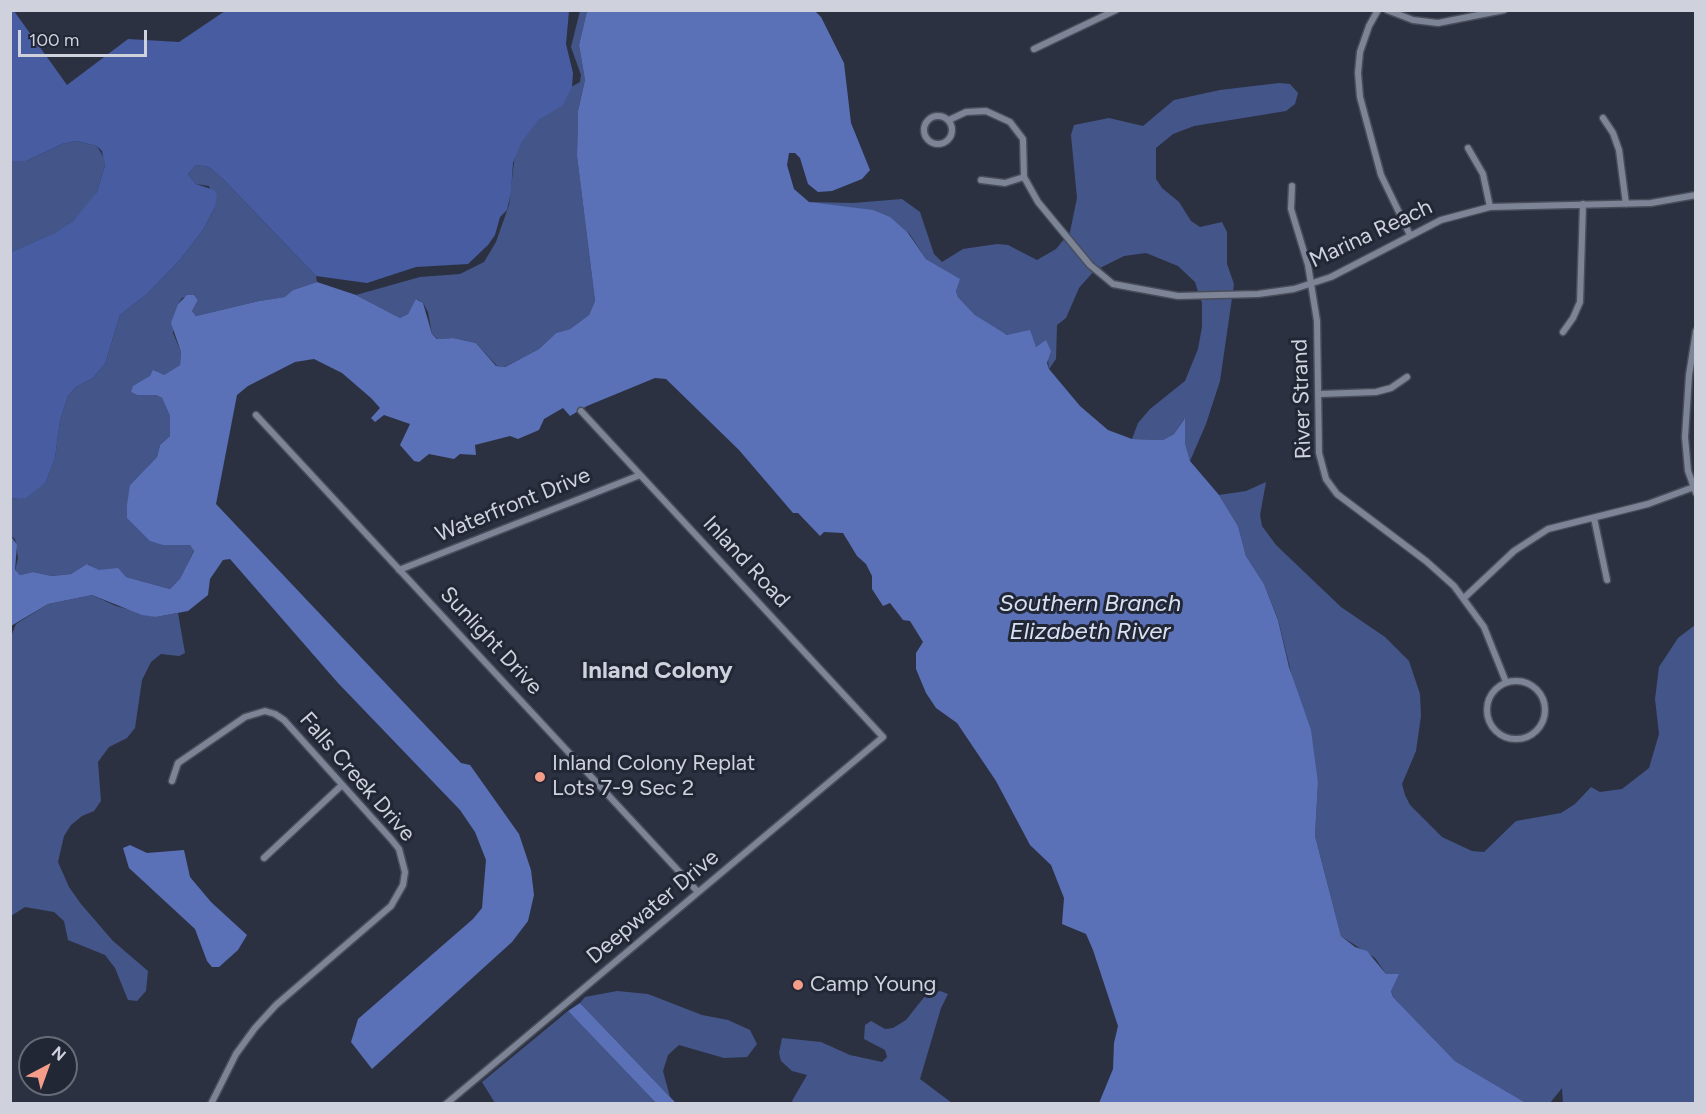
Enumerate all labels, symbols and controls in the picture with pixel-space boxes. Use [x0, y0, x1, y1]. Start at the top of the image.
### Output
scale bar [21, 18, 150, 56]
text: 100 m [29, 29, 79, 51]
street label: Marina Reach [1305, 194, 1437, 274]
street label: River Strand [1287, 338, 1317, 460]
street label: Waterfront Drive [432, 462, 594, 548]
street label: Inland Road [697, 511, 795, 613]
street label: Sunlight Drive [434, 582, 548, 700]
water label: Southern Branch Elizabeth River [999, 590, 1181, 646]
district label: Inland Colony [581, 657, 733, 685]
street label: Falls Creek Drive [294, 707, 420, 847]
place label: Inland Colony Replat Lots 7-9 Sec 2 [552, 751, 755, 802]
marker: Inland Colony Replat Lots 7-9 Sec 2 [533, 770, 547, 784]
street label: Deepwater Drive [582, 844, 724, 970]
place label: Camp Young [810, 972, 936, 998]
marker: Camp Young [791, 978, 805, 992]
north arrow [18, 1036, 78, 1096]
text: N [48, 1042, 70, 1065]

